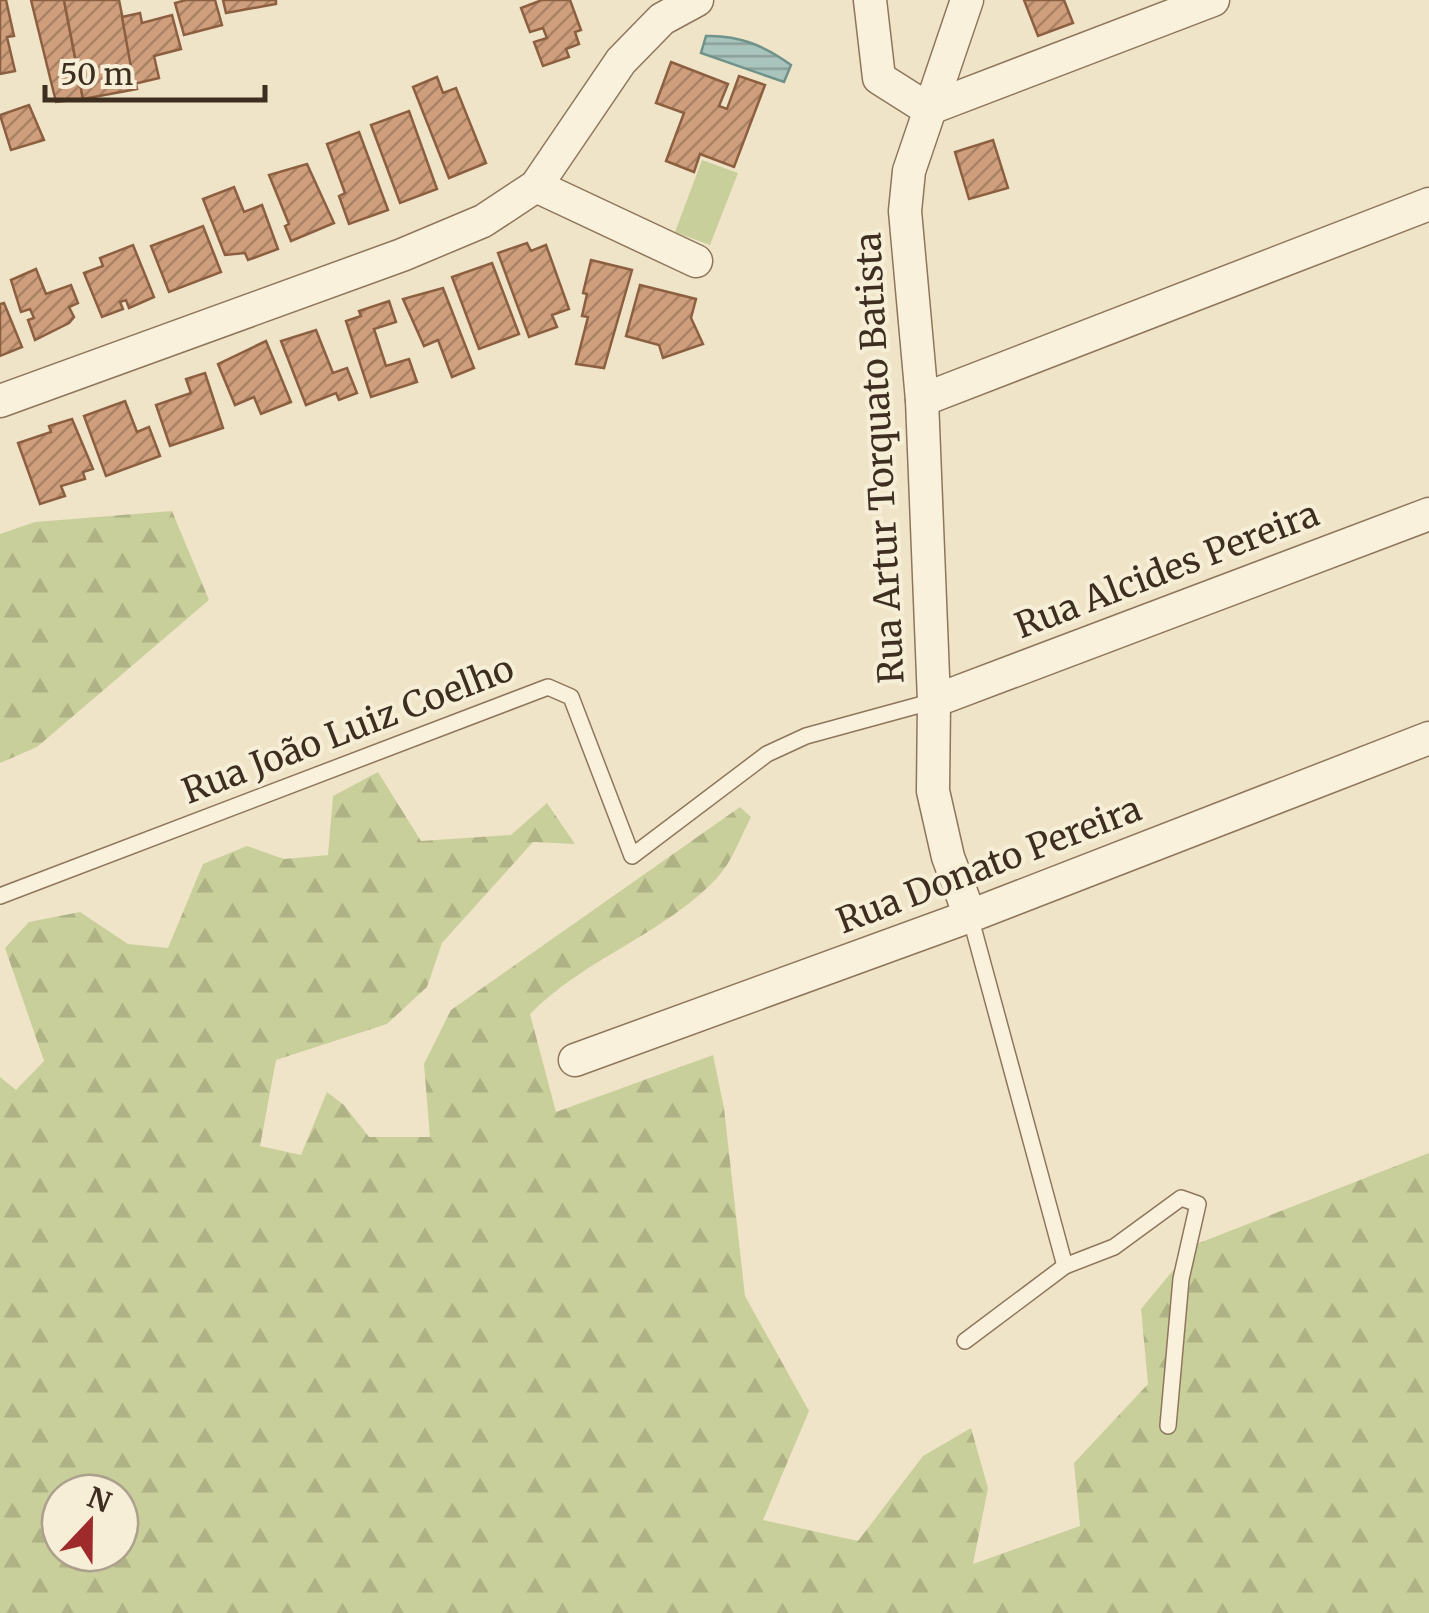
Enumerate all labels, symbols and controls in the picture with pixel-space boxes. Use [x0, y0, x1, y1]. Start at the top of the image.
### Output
scale bar [45, 40, 265, 102]
text: 50 m [60, 55, 133, 93]
street label: Rua Artur Torquato Batista [846, 231, 914, 685]
street label: Rua Alcides Pereira [1009, 492, 1325, 648]
street label: Rua João Luiz Coelho [176, 647, 520, 813]
street label: Rua Donato Pereira [831, 787, 1147, 943]
north arrow [40, 1473, 140, 1573]
text: N [82, 1479, 116, 1521]

